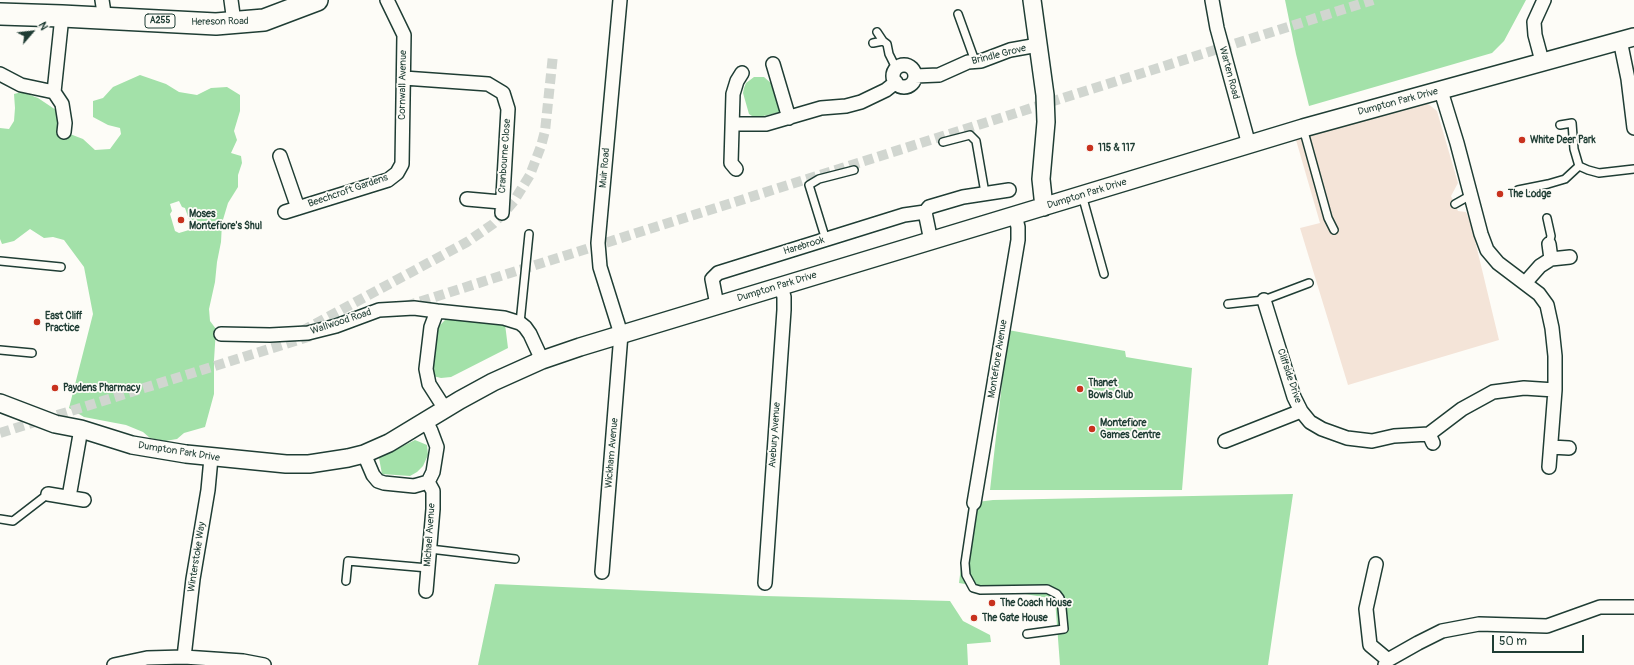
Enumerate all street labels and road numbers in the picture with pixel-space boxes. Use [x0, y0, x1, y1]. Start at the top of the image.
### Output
road number: A255 [145, 14, 175, 28]
street label: Hereson Road [191, 15, 249, 29]
street label: Brindle Grove [971, 42, 1027, 68]
street label: Warten Road [1216, 45, 1242, 101]
street label: Cornwall Avenue [396, 50, 410, 120]
street label: Dumpton Park Drive [1357, 86, 1439, 118]
street label: Cranbourne Close [496, 118, 514, 194]
street label: Muir Road [597, 147, 613, 189]
street label: Beechcroft Gardens [306, 172, 390, 210]
street label: Dumpton Park Drive [1046, 176, 1128, 212]
street label: Harebrook [782, 234, 826, 258]
street label: Dumpton Park Drive [736, 269, 818, 305]
street label: Wallwood Road [309, 307, 373, 337]
street label: Montefiore Avenue [986, 319, 1010, 399]
street label: Cliffside Drive [1274, 347, 1304, 405]
street label: Avebury Avenue [767, 402, 783, 468]
street label: Wickham Avenue [603, 417, 621, 489]
street label: Dumpton Park Drive [137, 440, 221, 464]
street label: Michael Avenue [422, 503, 438, 567]
street label: Winterstoke Way [186, 521, 208, 593]

